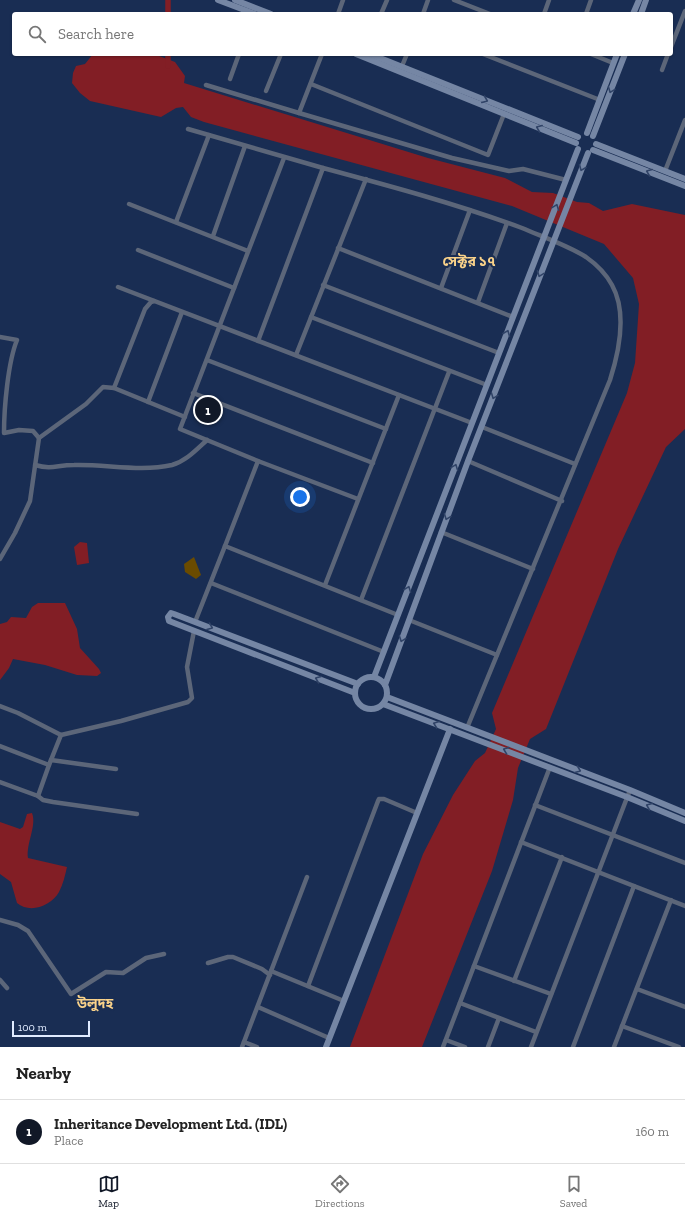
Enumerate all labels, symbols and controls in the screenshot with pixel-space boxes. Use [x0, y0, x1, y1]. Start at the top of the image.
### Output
search box [12, 12, 673, 56]
icon: search [26, 23, 48, 45]
text: Search here [58, 25, 134, 43]
one-way arrow [607, 87, 615, 94]
one-way arrow [481, 95, 488, 103]
one-way arrow [536, 125, 543, 133]
one-way arrow [578, 165, 586, 172]
one-way arrow [645, 168, 652, 176]
one-way arrow [551, 204, 559, 211]
district label: সেক্টর ১৭ [442, 253, 496, 270]
one-way arrow [537, 271, 545, 278]
one-way arrow [502, 330, 510, 337]
one-way arrow [490, 392, 498, 399]
pin: 1 [195, 395, 221, 425]
one-way arrow [451, 464, 459, 471]
your location [290, 487, 310, 507]
one-way arrow [443, 513, 452, 520]
one-way arrow [404, 585, 412, 592]
one-way arrow [207, 623, 214, 631]
one-way arrow [399, 635, 407, 642]
one-way arrow [315, 675, 322, 683]
one-way arrow [433, 720, 440, 728]
one-way arrow [502, 747, 509, 755]
one-way arrow [574, 765, 581, 773]
one-way arrow [645, 802, 652, 810]
district label: উলুদহ [76, 995, 113, 1012]
scale bar [12, 1019, 90, 1038]
text: 100 m [18, 1021, 47, 1034]
text: Nearby [16, 1063, 71, 1083]
text: Inheritance Development Ltd. (IDL) [54, 1115, 287, 1133]
text: 1 [26, 1124, 32, 1139]
text: 160 m [635, 1124, 669, 1139]
text: Place [54, 1133, 83, 1148]
tab: Map [98, 1173, 120, 1210]
tab: Directions [315, 1173, 365, 1210]
tab: Saved [560, 1173, 587, 1210]

